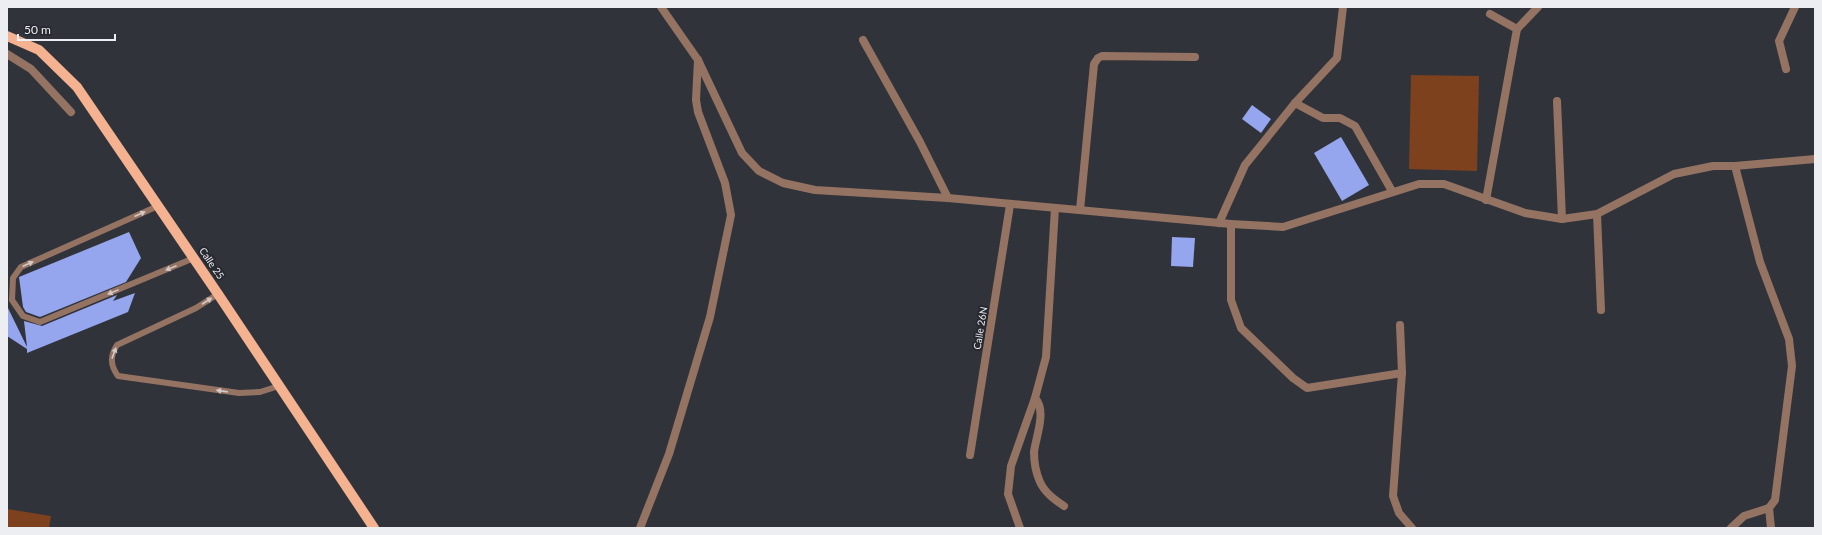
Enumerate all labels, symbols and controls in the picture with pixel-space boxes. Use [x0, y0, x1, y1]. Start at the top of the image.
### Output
scale bar [18, 16, 115, 42]
text: 50 m [24, 22, 51, 37]
one-way arrow [135, 211, 146, 217]
street label: Calle 25 [197, 245, 227, 281]
one-way arrow [22, 261, 34, 267]
one-way arrow [165, 265, 177, 271]
one-way arrow [106, 289, 118, 295]
one-way arrow [201, 297, 213, 304]
street label: Calle 26N [971, 306, 989, 350]
one-way arrow [110, 347, 117, 359]
one-way arrow [215, 388, 228, 394]

